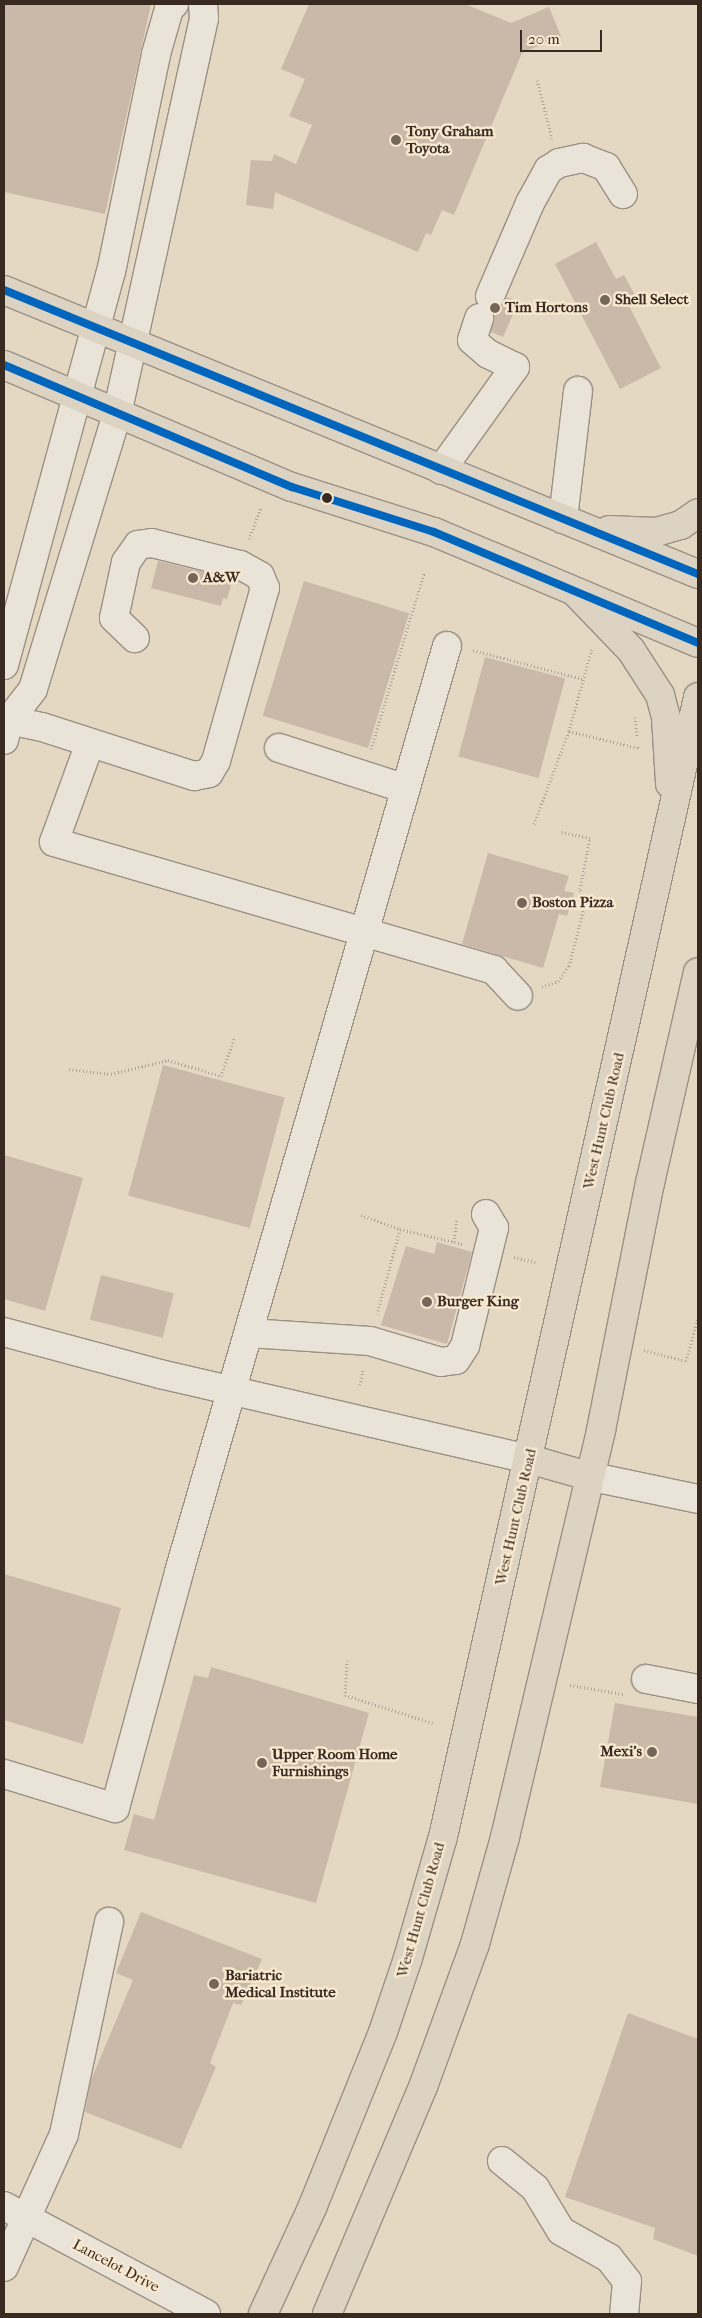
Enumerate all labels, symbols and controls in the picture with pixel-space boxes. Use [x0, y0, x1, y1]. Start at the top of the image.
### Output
scale bar [522, 20, 604, 52]
text: 20 m [528, 30, 560, 48]
place label: Tony Graham Toyota [406, 122, 493, 157]
marker: Tony Graham Toyota [390, 134, 402, 146]
place label: Shell Select [615, 291, 688, 309]
marker: Shell Select [599, 294, 611, 306]
place label: Tim Hortons [505, 299, 588, 317]
marker: Tim Hortons [489, 302, 501, 314]
unlabelled marker [322, 493, 332, 503]
place label: A&W [203, 569, 240, 587]
marker: A&W [187, 572, 199, 584]
place label: Boston Pizza [532, 894, 613, 912]
marker: Boston Pizza [516, 897, 528, 909]
street label: West Hunt Club Road [580, 1051, 628, 1191]
place label: Burger King [437, 1293, 519, 1311]
marker: Burger King [421, 1296, 433, 1308]
street label: West Hunt Club Road [492, 1447, 540, 1587]
place label: Mexi's [600, 1743, 642, 1761]
place label: Upper Room Home Furnishings [272, 1745, 398, 1780]
marker: Mexi's [646, 1746, 658, 1758]
marker: Upper Room Home Furnishings [256, 1757, 268, 1769]
street label: West Hunt Club Road [393, 1840, 449, 1980]
place label: Bariatric Medical Institute [225, 1966, 336, 2001]
marker: Bariatric Medical Institute [207, 1977, 221, 1991]
street label: Lancelot Drive [70, 2236, 162, 2296]

